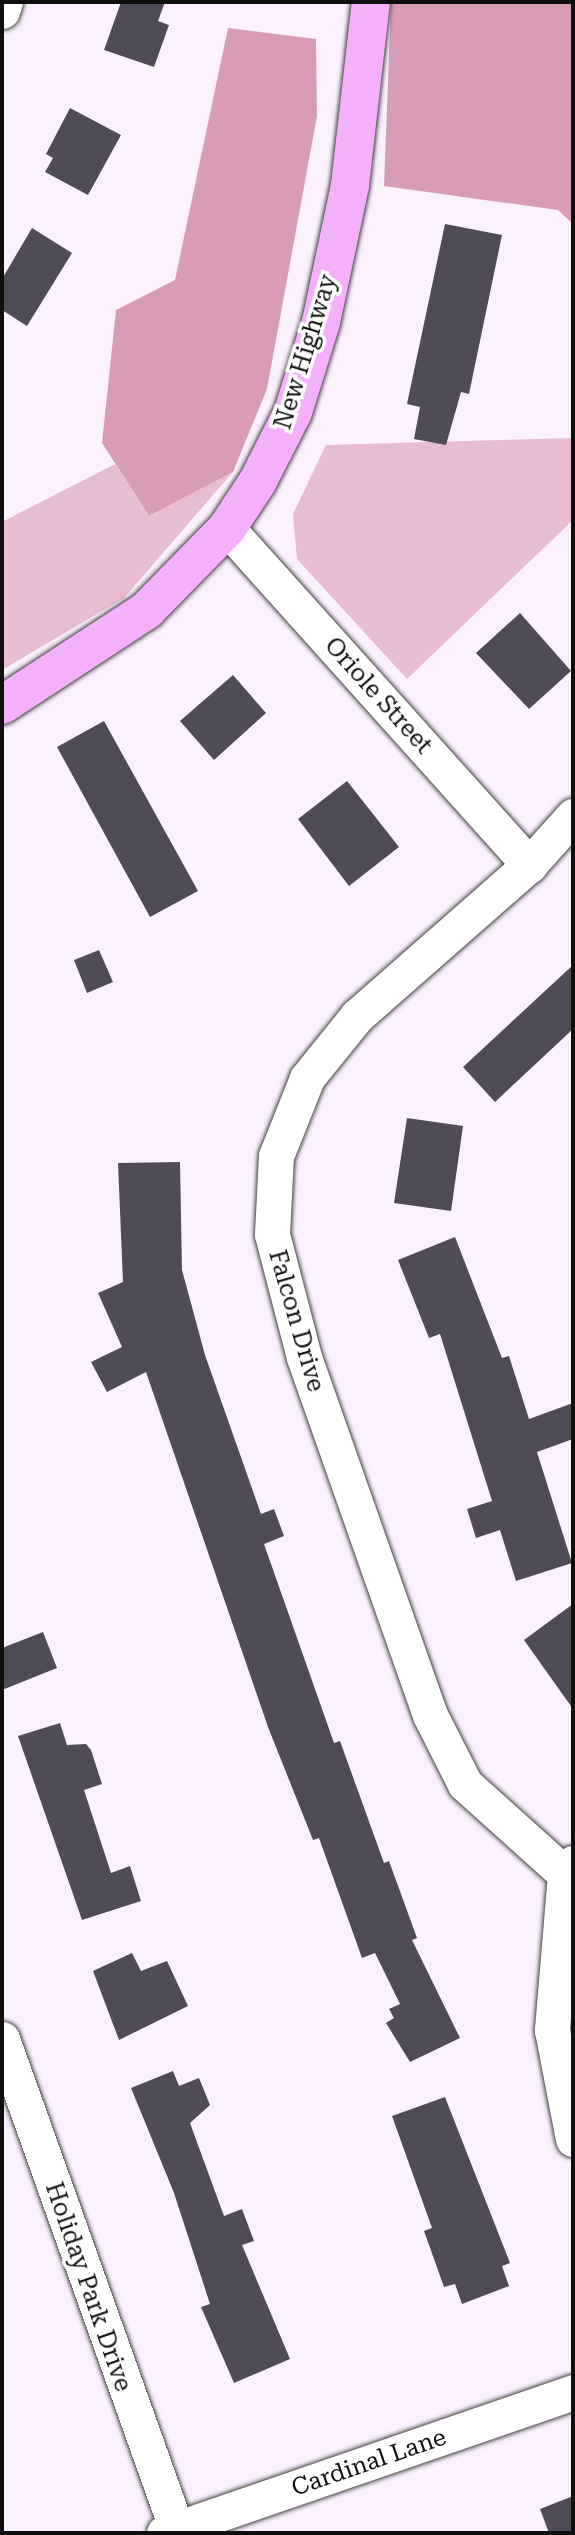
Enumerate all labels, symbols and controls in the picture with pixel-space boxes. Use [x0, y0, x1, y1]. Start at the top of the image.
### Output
street label: New Highway [269, 271, 343, 433]
street label: Oriole Street [318, 632, 438, 760]
street label: Falcon Drive [262, 1247, 330, 1395]
street label: Holiday Park Drive [39, 2179, 137, 2395]
street label: Cardinal Lane [288, 2423, 450, 2503]

